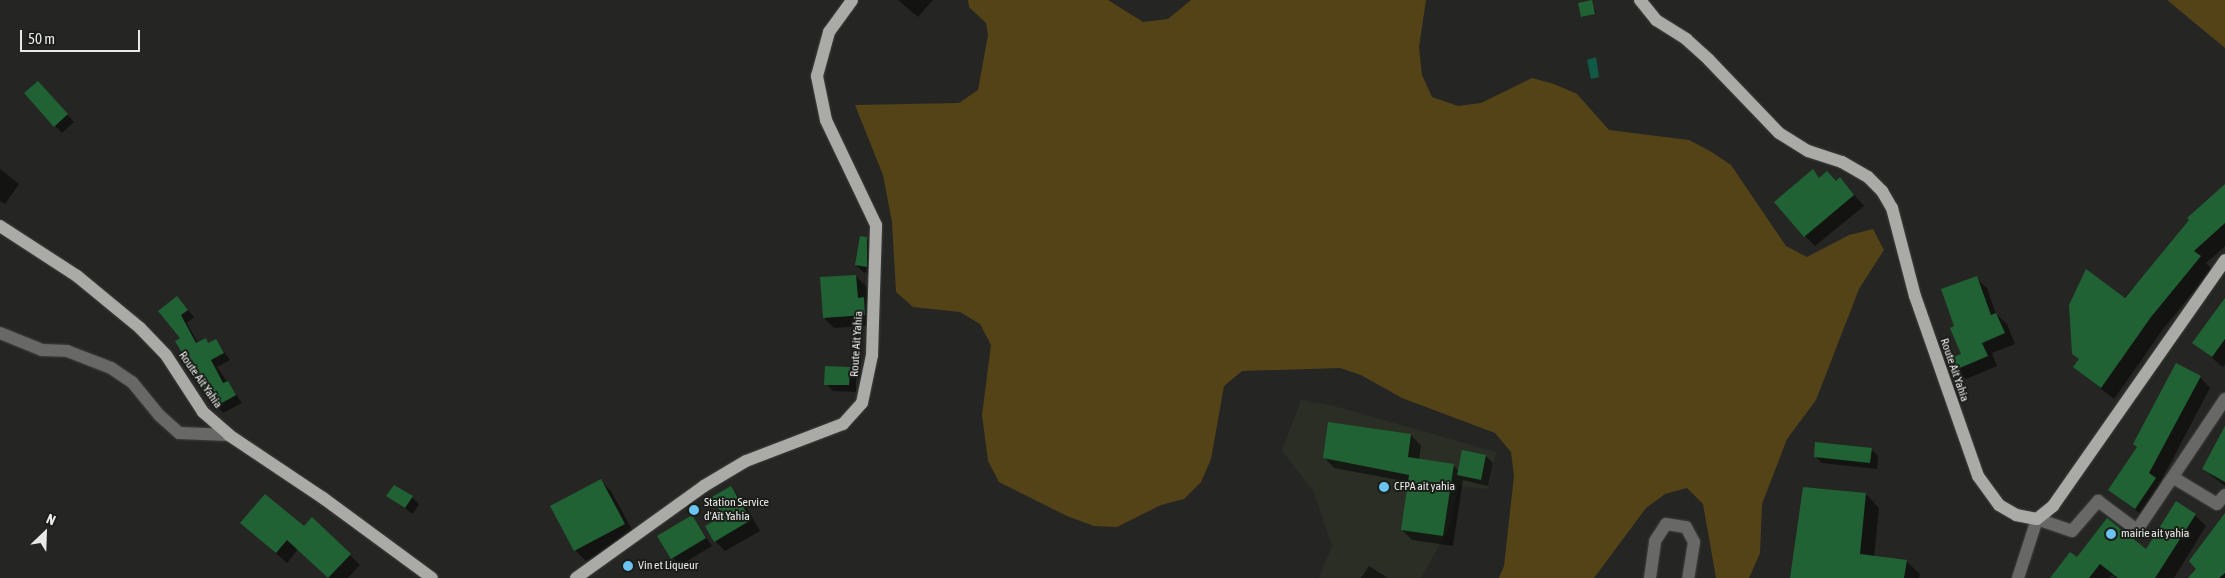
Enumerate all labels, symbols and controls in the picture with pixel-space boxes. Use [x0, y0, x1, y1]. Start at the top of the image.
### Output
scale bar [22, 20, 142, 52]
text: 50 m [28, 30, 55, 47]
street label: Route Ait Yahia [848, 311, 866, 377]
street label: Route Ait Yahia [1936, 336, 1972, 404]
street label: Route Ait Yahia [175, 349, 225, 411]
place label: CFPA ait yahia [1394, 480, 1455, 494]
marker: CFPA ait yahia [1378, 481, 1390, 493]
place label: Station Service d'Aït Yahia [704, 496, 769, 524]
marker: Station Service d'Aït Yahia [688, 504, 700, 516]
north arrow [20, 508, 70, 558]
text: N [44, 510, 58, 528]
place label: mairie ait yahia [2121, 527, 2189, 541]
marker: mairie ait yahia [2105, 528, 2117, 540]
place label: Vin et Liqueur [638, 559, 698, 573]
marker: Vin et Liqueur [622, 560, 634, 572]

